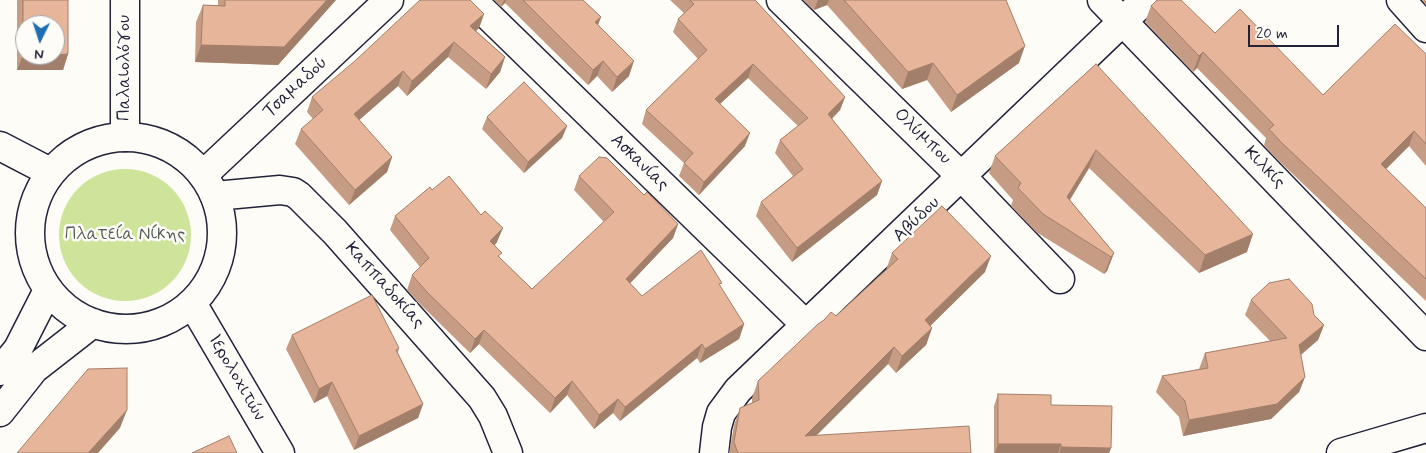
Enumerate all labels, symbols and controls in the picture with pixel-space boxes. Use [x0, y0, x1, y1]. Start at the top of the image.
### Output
north arrow [15, 15, 65, 65]
street label: Παλαιολόγου [114, 15, 136, 121]
scale bar [1251, 15, 1342, 47]
text: 20 m [1256, 24, 1288, 44]
text: N [34, 45, 44, 63]
street label: Τσαμαδού [259, 53, 333, 123]
street label: Ολύμπου [889, 104, 955, 170]
street label: Ασκανίας [605, 130, 673, 196]
street label: Κιλκίς [1239, 142, 1289, 194]
street label: Αβύδου [889, 193, 945, 247]
park label: Πλατεία Νίκης [65, 224, 185, 246]
street label: Καππαδοκίας [340, 238, 428, 334]
street label: Ιερολοχιτών [203, 331, 269, 425]

